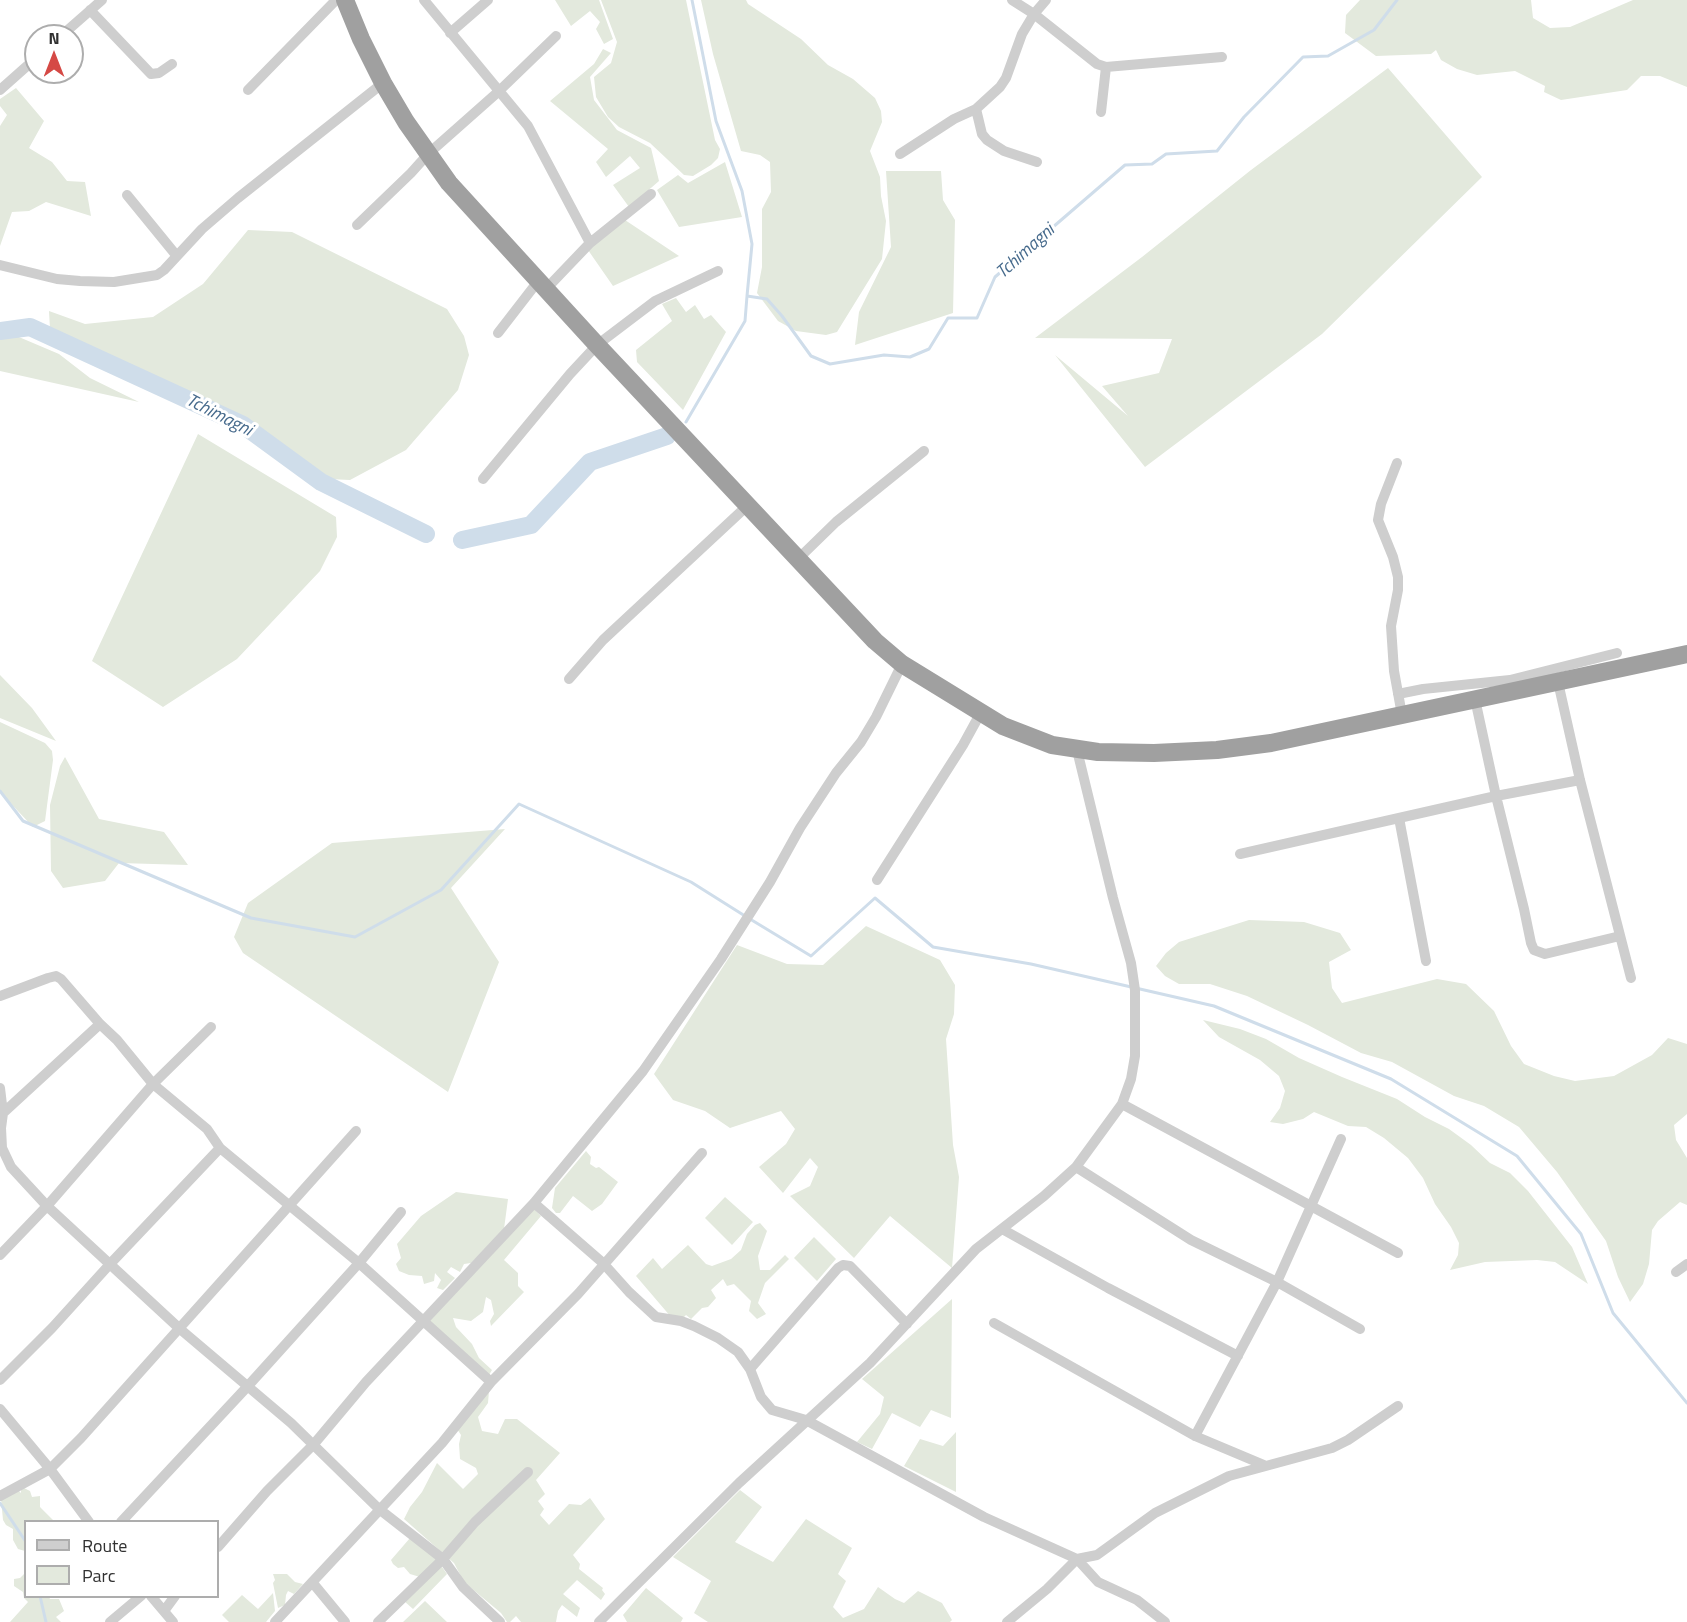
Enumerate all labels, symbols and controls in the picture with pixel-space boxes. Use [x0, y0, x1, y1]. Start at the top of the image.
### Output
north arrow [24, 24, 84, 84]
text: N [48, 26, 60, 50]
water label: Tchimagni [992, 220, 1060, 284]
water label: Tchimagni [182, 390, 256, 442]
legend [24, 1520, 219, 1598]
text: Route [82, 1532, 127, 1559]
text: Parc [82, 1562, 116, 1589]

